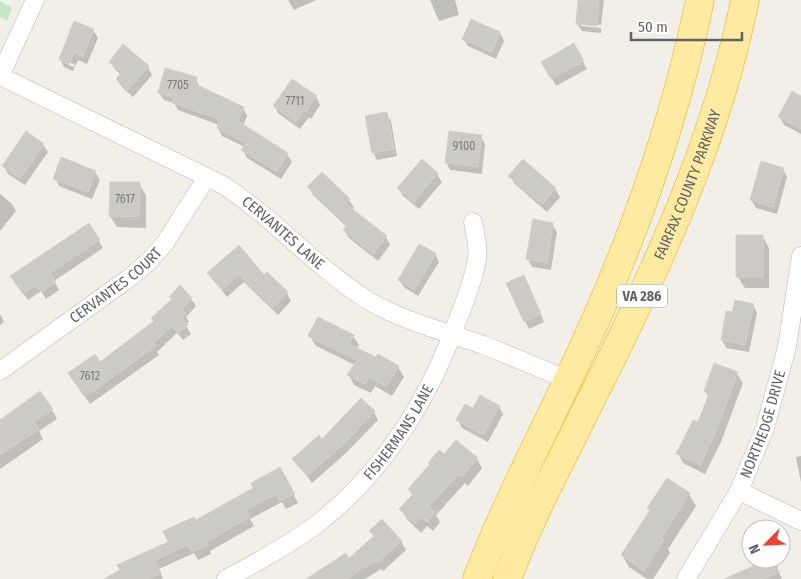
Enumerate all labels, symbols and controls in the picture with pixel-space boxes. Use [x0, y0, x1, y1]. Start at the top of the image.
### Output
scale bar [631, 10, 742, 42]
text: 50 m [638, 18, 668, 36]
house number: 7705 [167, 78, 189, 92]
house number: 7711 [286, 94, 304, 108]
street label: FAIRFAX COUNTY PARKWAY [650, 107, 725, 263]
house number: 9100 [453, 139, 475, 153]
house number: 7617 [115, 192, 135, 206]
street label: CERVANTES LANE [238, 193, 328, 273]
street label: CERVANTES COURT [66, 244, 166, 327]
road number: VA 286 [617, 284, 667, 308]
street label: NORTHEDGE DRIVE [736, 368, 789, 481]
house number: 7612 [80, 369, 100, 383]
street label: FISHERMANS LANE [360, 382, 437, 484]
north arrow [741, 519, 791, 569]
text: N [745, 542, 764, 556]

